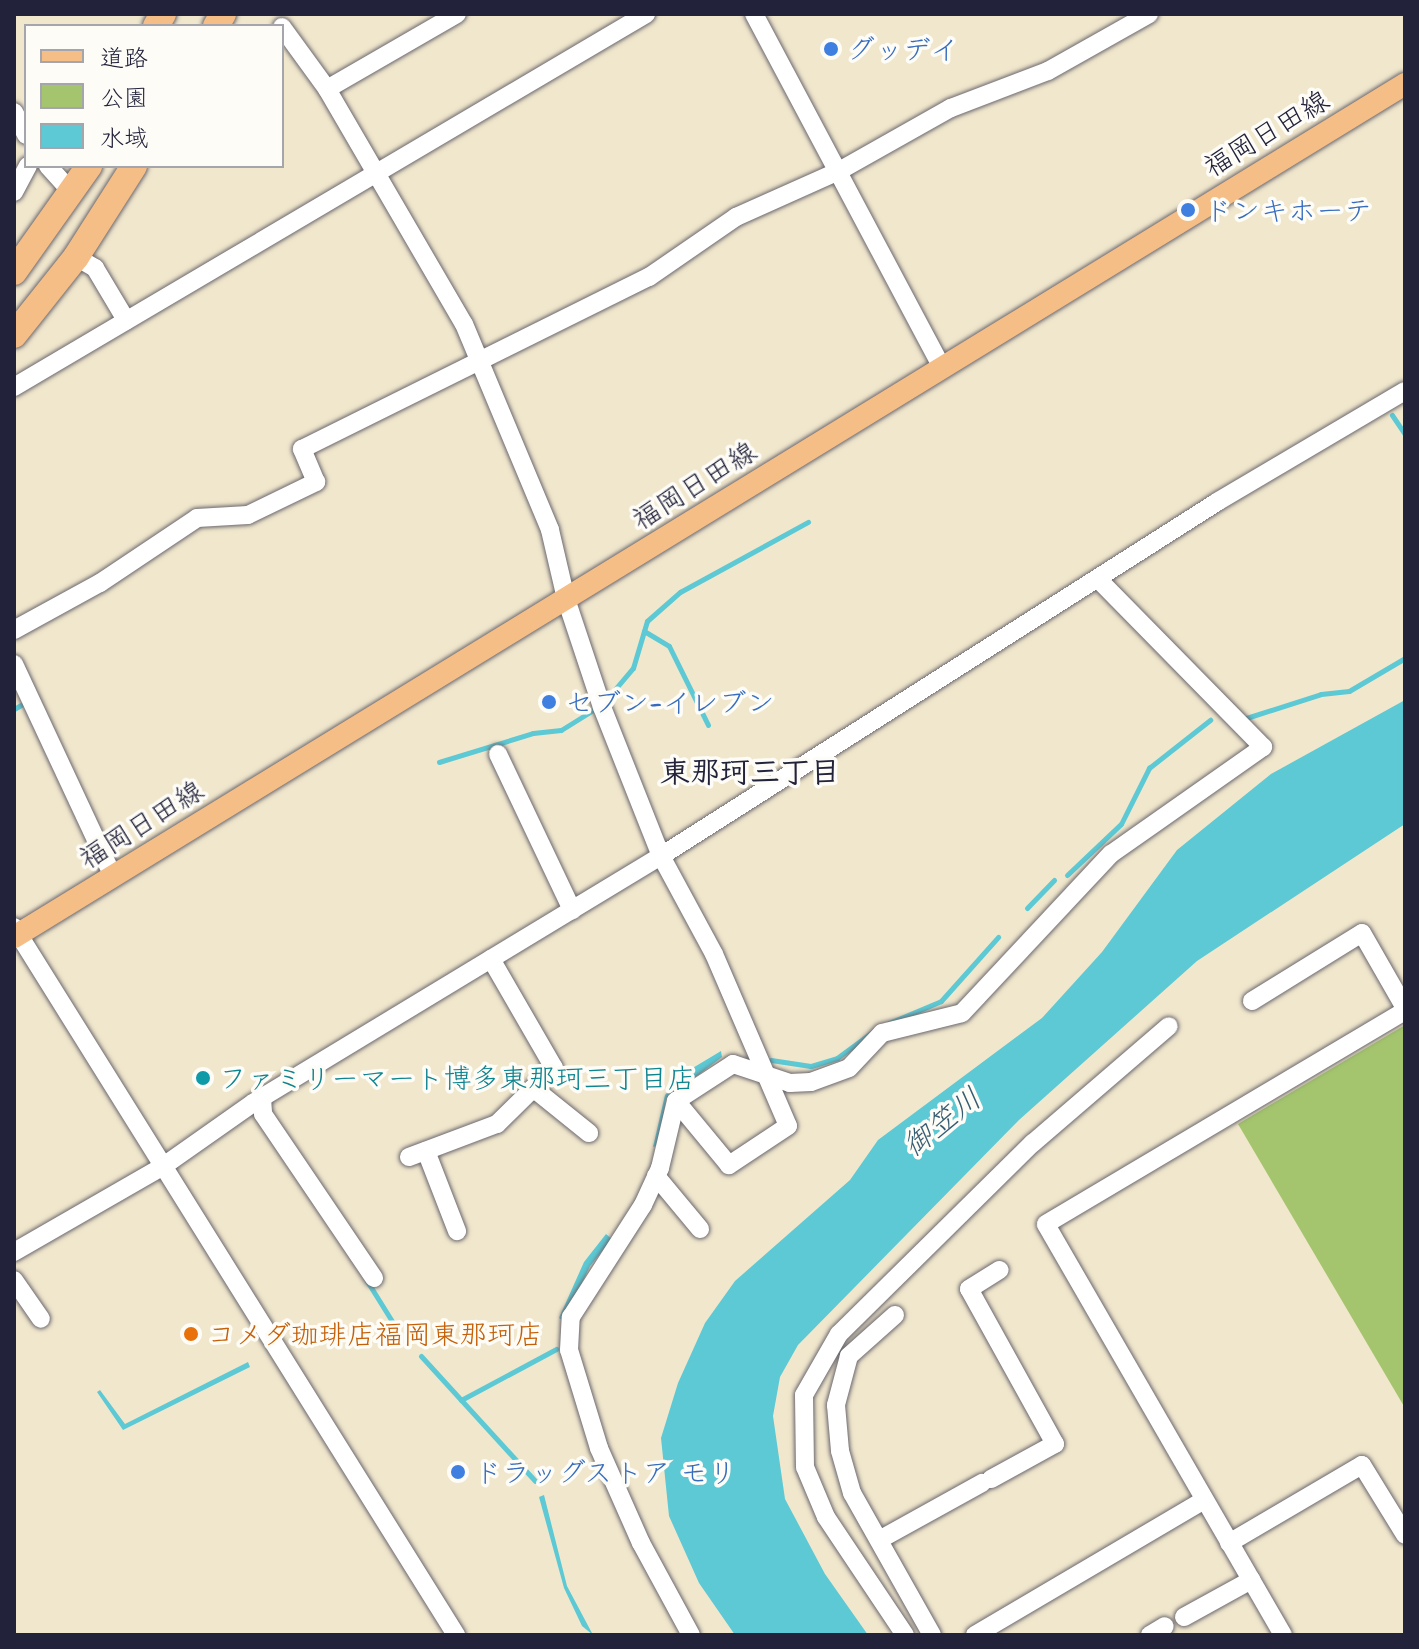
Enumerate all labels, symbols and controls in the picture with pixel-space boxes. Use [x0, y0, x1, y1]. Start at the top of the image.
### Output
legend [24, 24, 284, 168]
place label: グッデイ [847, 32, 959, 66]
marker: グッデイ [822, 40, 840, 58]
text: 道路 [100, 42, 148, 74]
text: 公園 [100, 82, 148, 114]
street label: 福岡日田線 [1197, 83, 1335, 183]
text: 水域 [100, 122, 148, 154]
place label: ドンキホーテ [1204, 193, 1372, 227]
marker: ドンキホーテ [1179, 201, 1197, 219]
street label: 福岡日田線 [626, 434, 762, 536]
place label: セブン-イレブン [565, 685, 775, 719]
marker: セブン-イレブン [540, 693, 558, 711]
district label: 東那珂三丁目 [660, 754, 840, 790]
street label: 福岡日田線 [73, 773, 209, 875]
place label: ファミリーマート博多東那珂三丁目店 [219, 1061, 695, 1095]
marker: ファミリーマート博多東那珂三丁目店 [194, 1069, 212, 1087]
water label: 御笠川 [895, 1080, 989, 1164]
place label: コメダ珈琲店福岡東那珂店 [207, 1317, 543, 1351]
marker: コメダ珈琲店福岡東那珂店 [182, 1325, 200, 1343]
place label: ドラッグストア モリ [474, 1455, 736, 1489]
marker: ドラッグストア モリ [449, 1463, 467, 1481]

